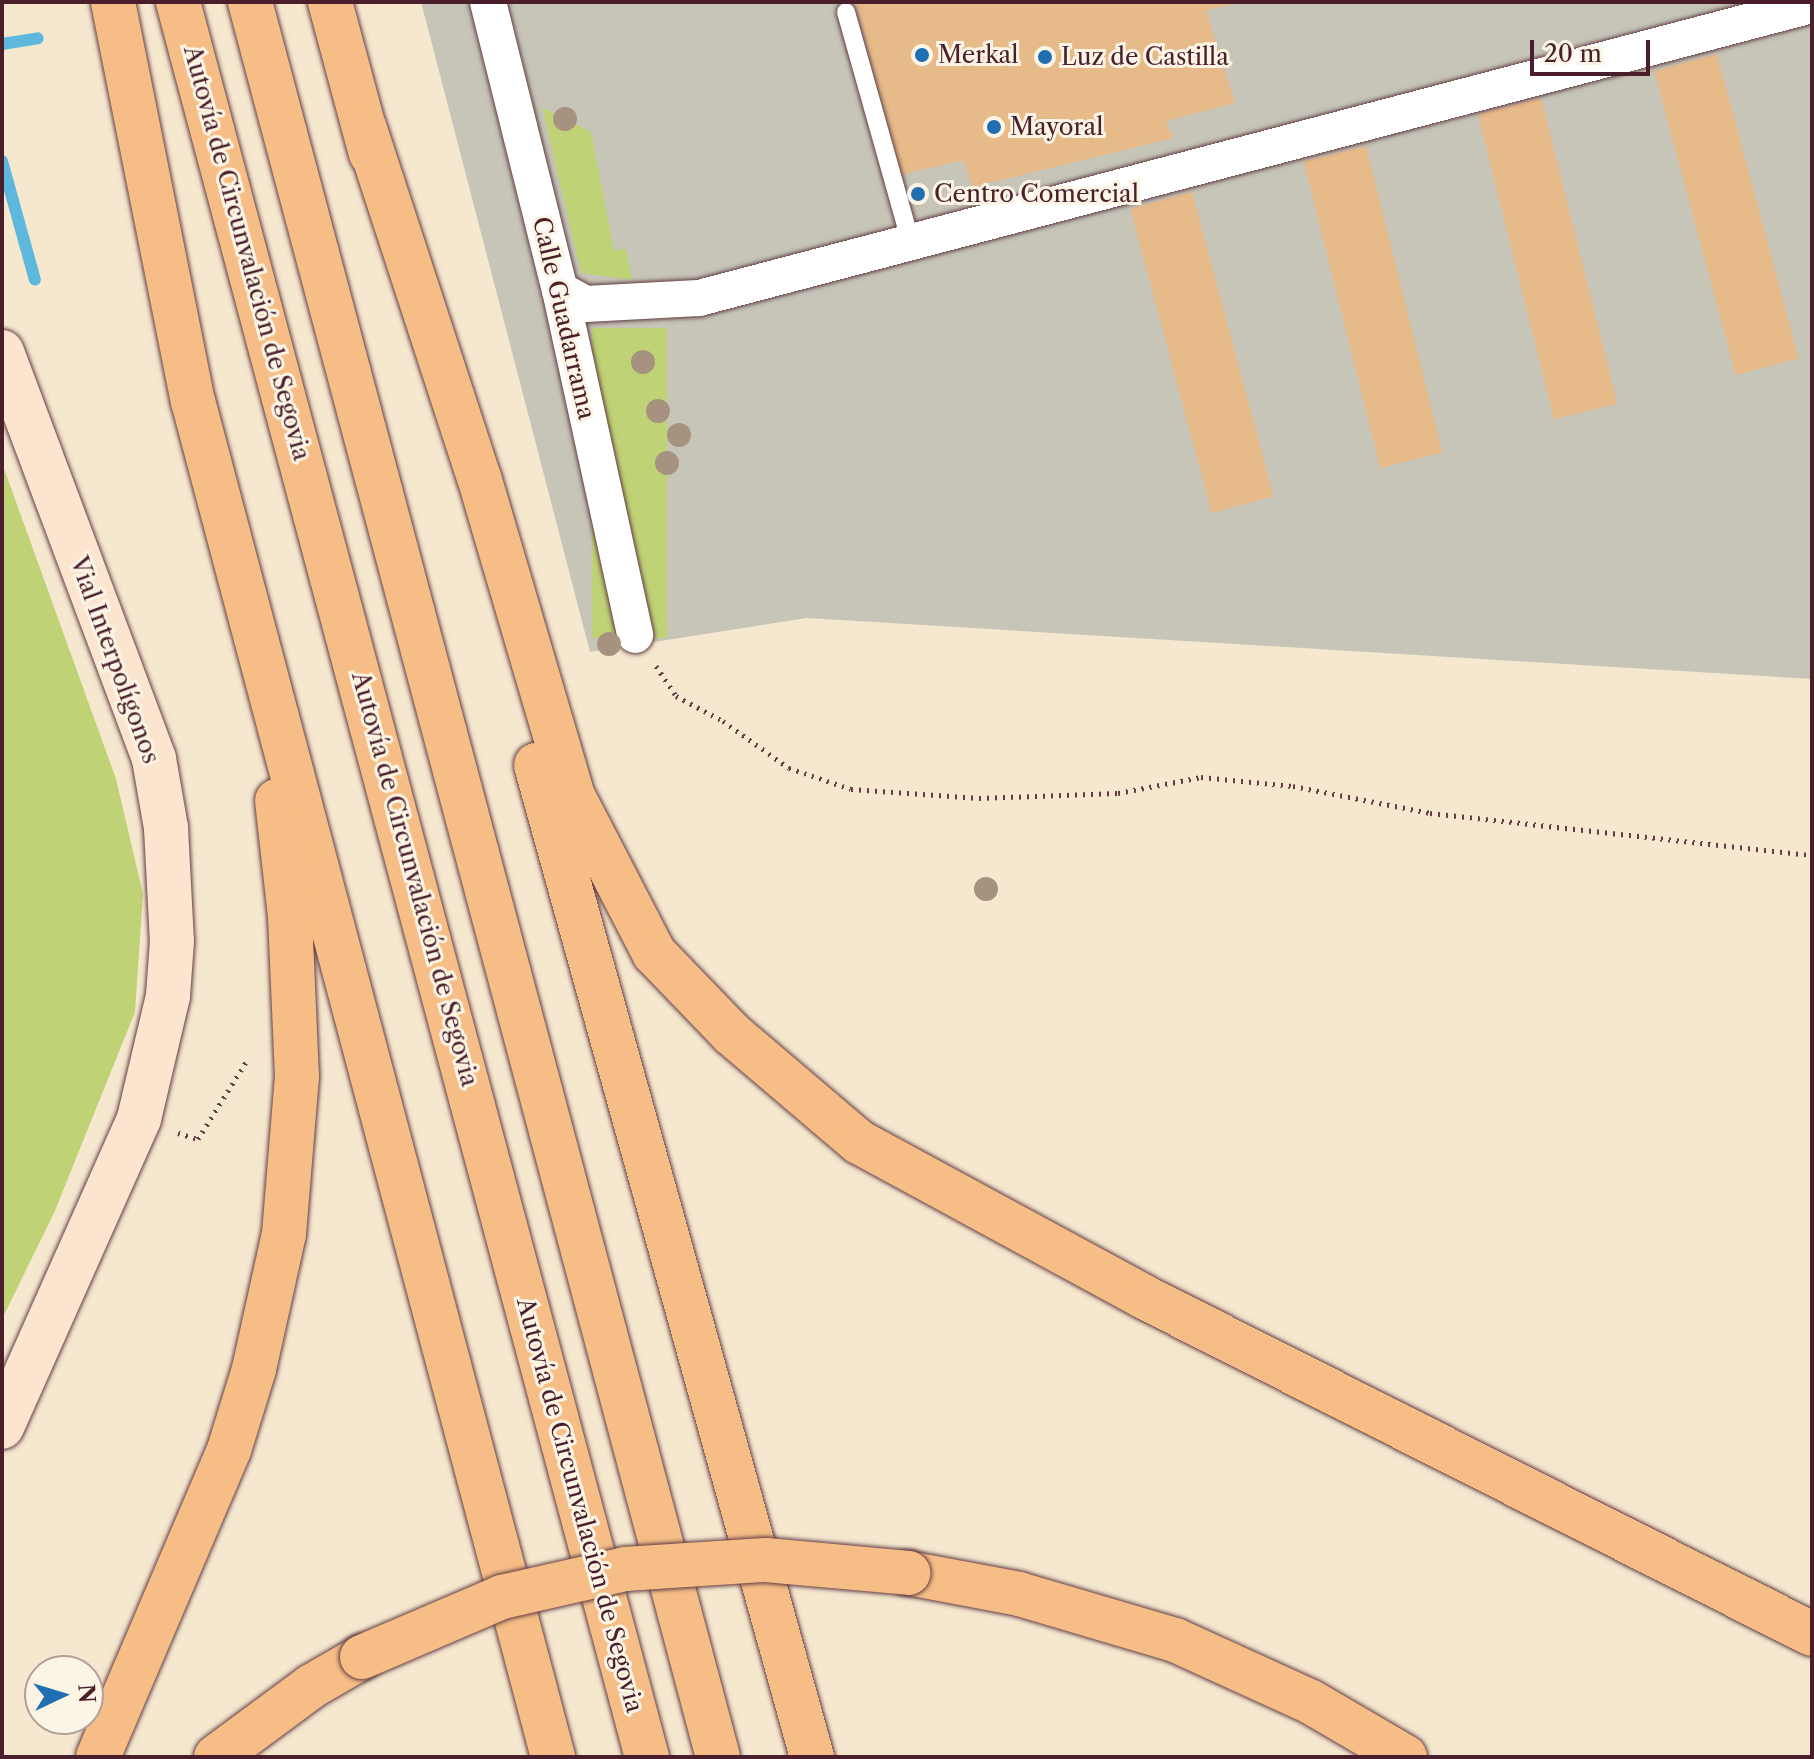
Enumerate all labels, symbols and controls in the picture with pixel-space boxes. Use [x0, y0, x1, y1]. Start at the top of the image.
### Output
scale bar [1534, 24, 1654, 74]
text: 20 m [1544, 39, 1602, 68]
place label: Merkal [938, 41, 1018, 69]
street label: Autovía de Circunvalación de Segovia [178, 42, 316, 464]
place label: Luz de Castilla [1061, 43, 1229, 71]
marker: Merkal [913, 46, 931, 64]
marker: Luz de Castilla [1036, 48, 1054, 66]
place label: Mayoral [1010, 113, 1103, 141]
marker: Mayoral [985, 118, 1003, 136]
place label: Centro Comercial [934, 180, 1139, 208]
marker: Centro Comercial [909, 185, 927, 203]
street label: Calle Guadarrama [527, 214, 601, 422]
street label: Vial Interpolígonos [64, 553, 166, 767]
street label: Autovía de Circunvalación de Segovia [346, 668, 484, 1090]
street label: Autovía de Circunvalación de Segovia [511, 1294, 649, 1716]
north arrow [24, 1655, 104, 1735]
text: N [72, 1683, 101, 1704]

